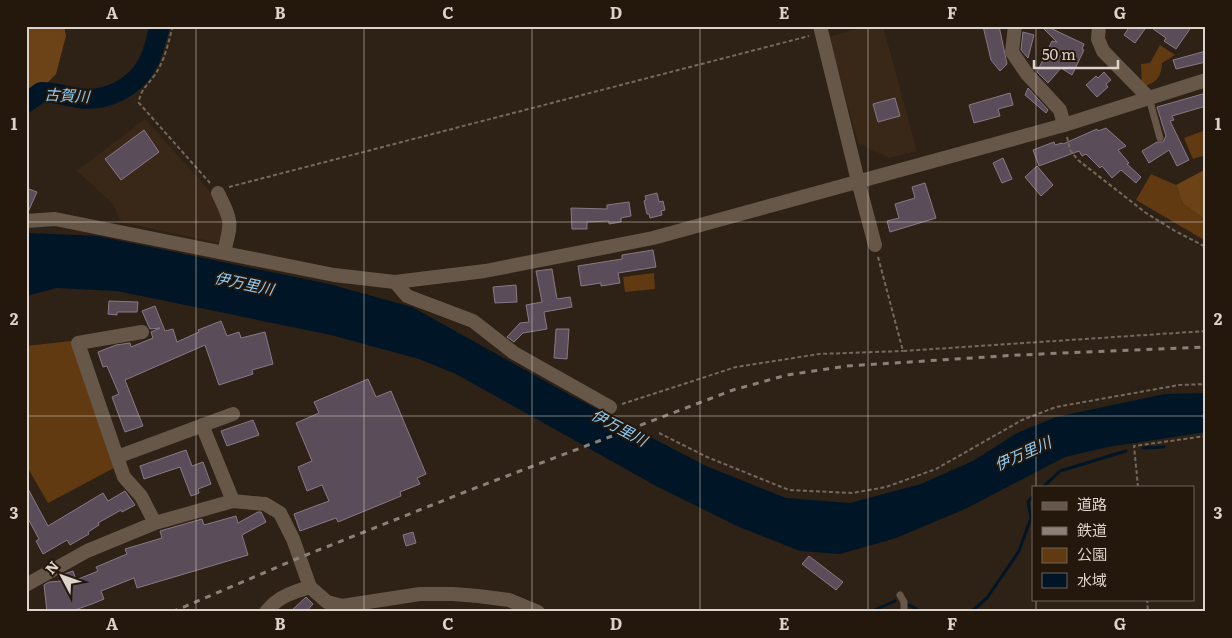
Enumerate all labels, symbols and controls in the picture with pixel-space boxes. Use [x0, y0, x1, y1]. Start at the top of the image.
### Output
text: A [106, 0, 118, 24]
text: B [274, 0, 286, 24]
text: C [442, 0, 454, 24]
text: D [610, 0, 622, 24]
text: E [779, 0, 790, 24]
text: F [947, 0, 957, 24]
text: G [1114, 0, 1126, 24]
scale bar [1034, 38, 1118, 70]
text: 50 m [1042, 42, 1076, 65]
water label: 古賀川 [44, 82, 92, 107]
text: 1 [11, 111, 18, 135]
text: 1 [1215, 111, 1222, 135]
water label: 伊万里川 [213, 265, 278, 300]
text: 2 [10, 306, 19, 330]
text: 2 [1214, 306, 1223, 330]
water label: 伊万里川 [588, 402, 653, 452]
water label: 伊万里川 [990, 429, 1056, 475]
legend [1032, 486, 1194, 600]
text: 道路 [1077, 492, 1107, 515]
text: 3 [10, 500, 19, 524]
text: 3 [1214, 500, 1223, 524]
text: 鉄道 [1077, 518, 1107, 541]
text: 公園 [1077, 542, 1107, 565]
north arrow [38, 550, 88, 600]
text: N [40, 556, 63, 578]
text: 水域 [1077, 568, 1107, 591]
text: A [106, 611, 118, 635]
text: B [274, 611, 286, 635]
text: C [442, 611, 454, 635]
text: D [610, 611, 622, 635]
text: E [779, 611, 790, 635]
text: F [947, 611, 957, 635]
text: G [1114, 611, 1126, 635]

